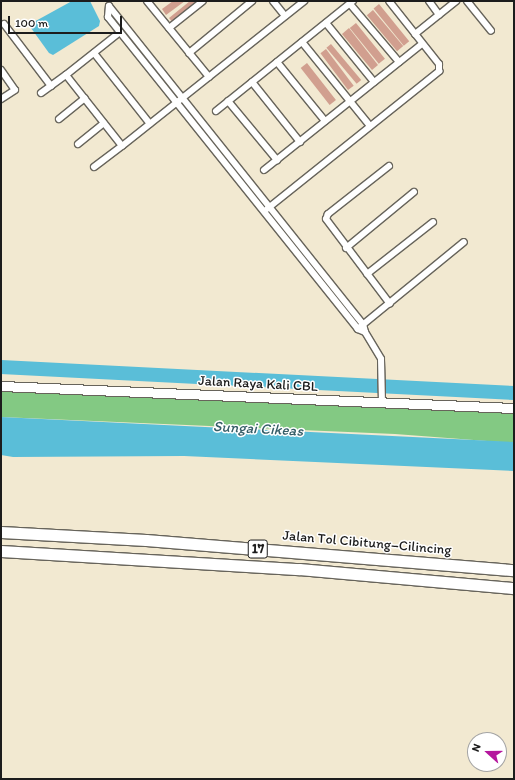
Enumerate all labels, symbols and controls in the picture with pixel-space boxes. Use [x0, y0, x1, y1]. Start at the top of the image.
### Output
scale bar [10, 8, 124, 34]
text: 100 m [15, 16, 48, 30]
street label: Jalan Raya Kali CBL [198, 372, 318, 396]
water label: Sungai Cikeas [212, 418, 304, 440]
street label: Jalan Tol Cibitung–Cilincing [282, 527, 452, 559]
road number: 17 [247, 538, 269, 560]
north arrow [467, 732, 507, 772]
text: N [469, 742, 484, 754]

